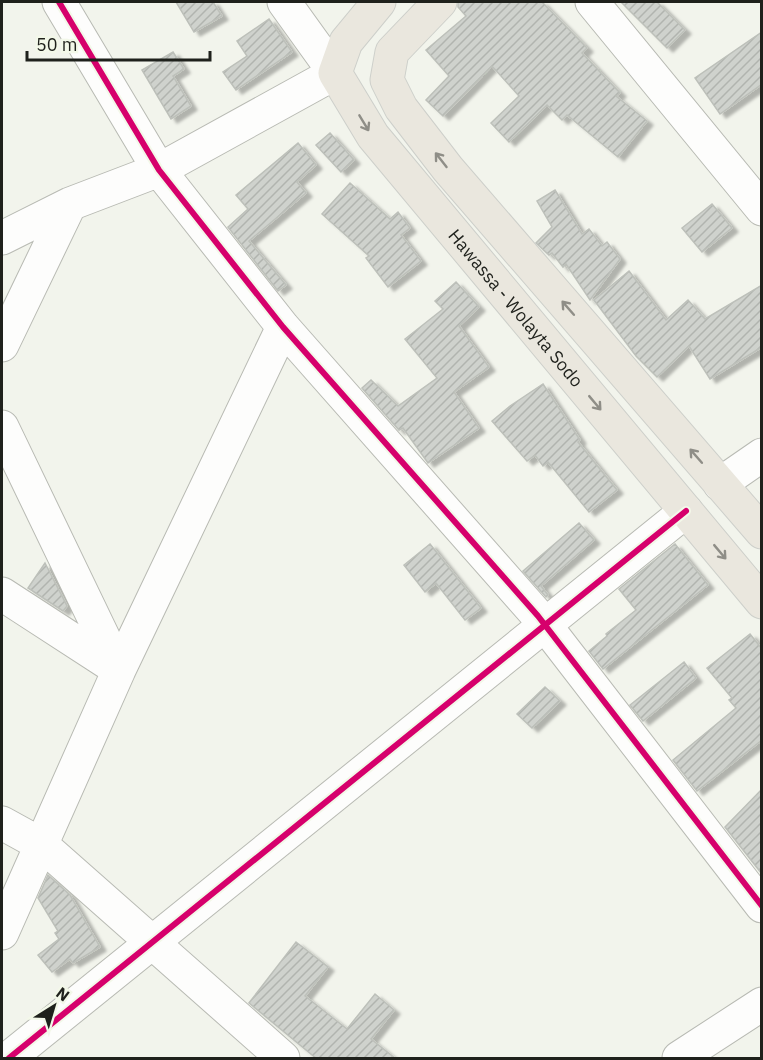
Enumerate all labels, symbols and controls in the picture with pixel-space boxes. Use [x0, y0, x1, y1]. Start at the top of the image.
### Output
scale bar [27, 24, 210, 62]
text: 50 m [36, 33, 78, 56]
one-way arrow [359, 114, 371, 131]
one-way arrow [435, 152, 448, 168]
street label: Hawassa - Wolayta Sodo [444, 224, 589, 391]
one-way arrow [561, 301, 575, 316]
one-way arrow [588, 395, 602, 410]
one-way arrow [689, 449, 703, 464]
one-way arrow [713, 544, 727, 559]
north arrow [24, 976, 84, 1036]
text: N [52, 983, 74, 1005]

